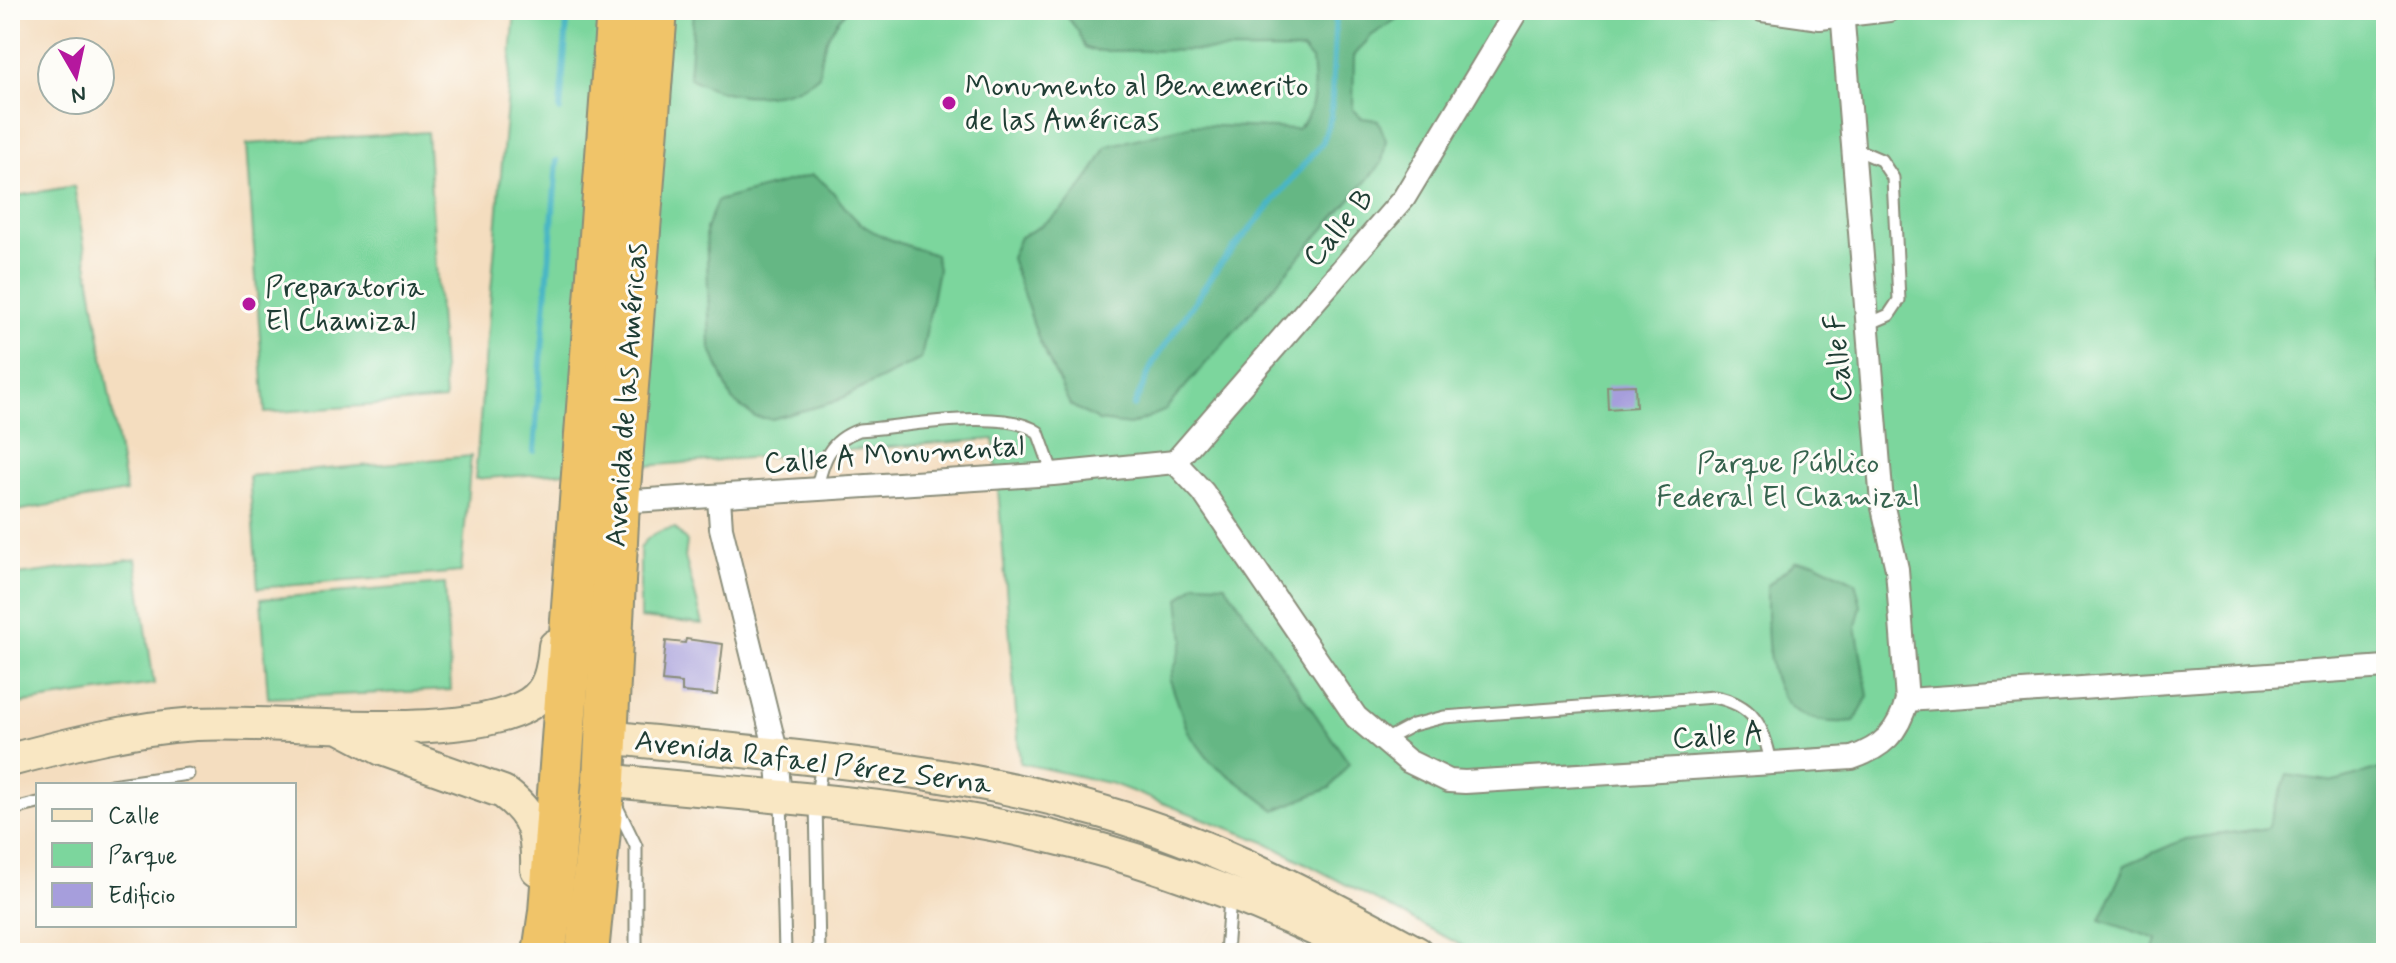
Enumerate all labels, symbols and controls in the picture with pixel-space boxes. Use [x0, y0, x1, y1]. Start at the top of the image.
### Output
north arrow [36, 36, 116, 116]
place label: Monumento al Benemerito de las Américas [965, 67, 1308, 140]
text: N [69, 79, 88, 109]
marker: Monumento al Benemerito de las Américas [940, 94, 958, 112]
street label: Calle B [1295, 180, 1383, 276]
street label: Avenida de las Américas [597, 241, 657, 549]
place label: Preparatoria El Chamizal [265, 268, 425, 341]
marker: Preparatoria El Chamizal [240, 295, 258, 313]
street label: Calle F [1816, 312, 1862, 404]
street label: Calle A Monumental [763, 426, 1025, 484]
park label: Parque Público Federal El Chamizal [1656, 444, 1920, 517]
street label: Calle A [1671, 713, 1765, 759]
street label: Avenida Rafael Pérez Serna [632, 722, 995, 804]
legend [36, 783, 296, 927]
text: Calle [108, 801, 160, 832]
text: Parque [108, 841, 177, 872]
text: Edificio [108, 881, 175, 912]

